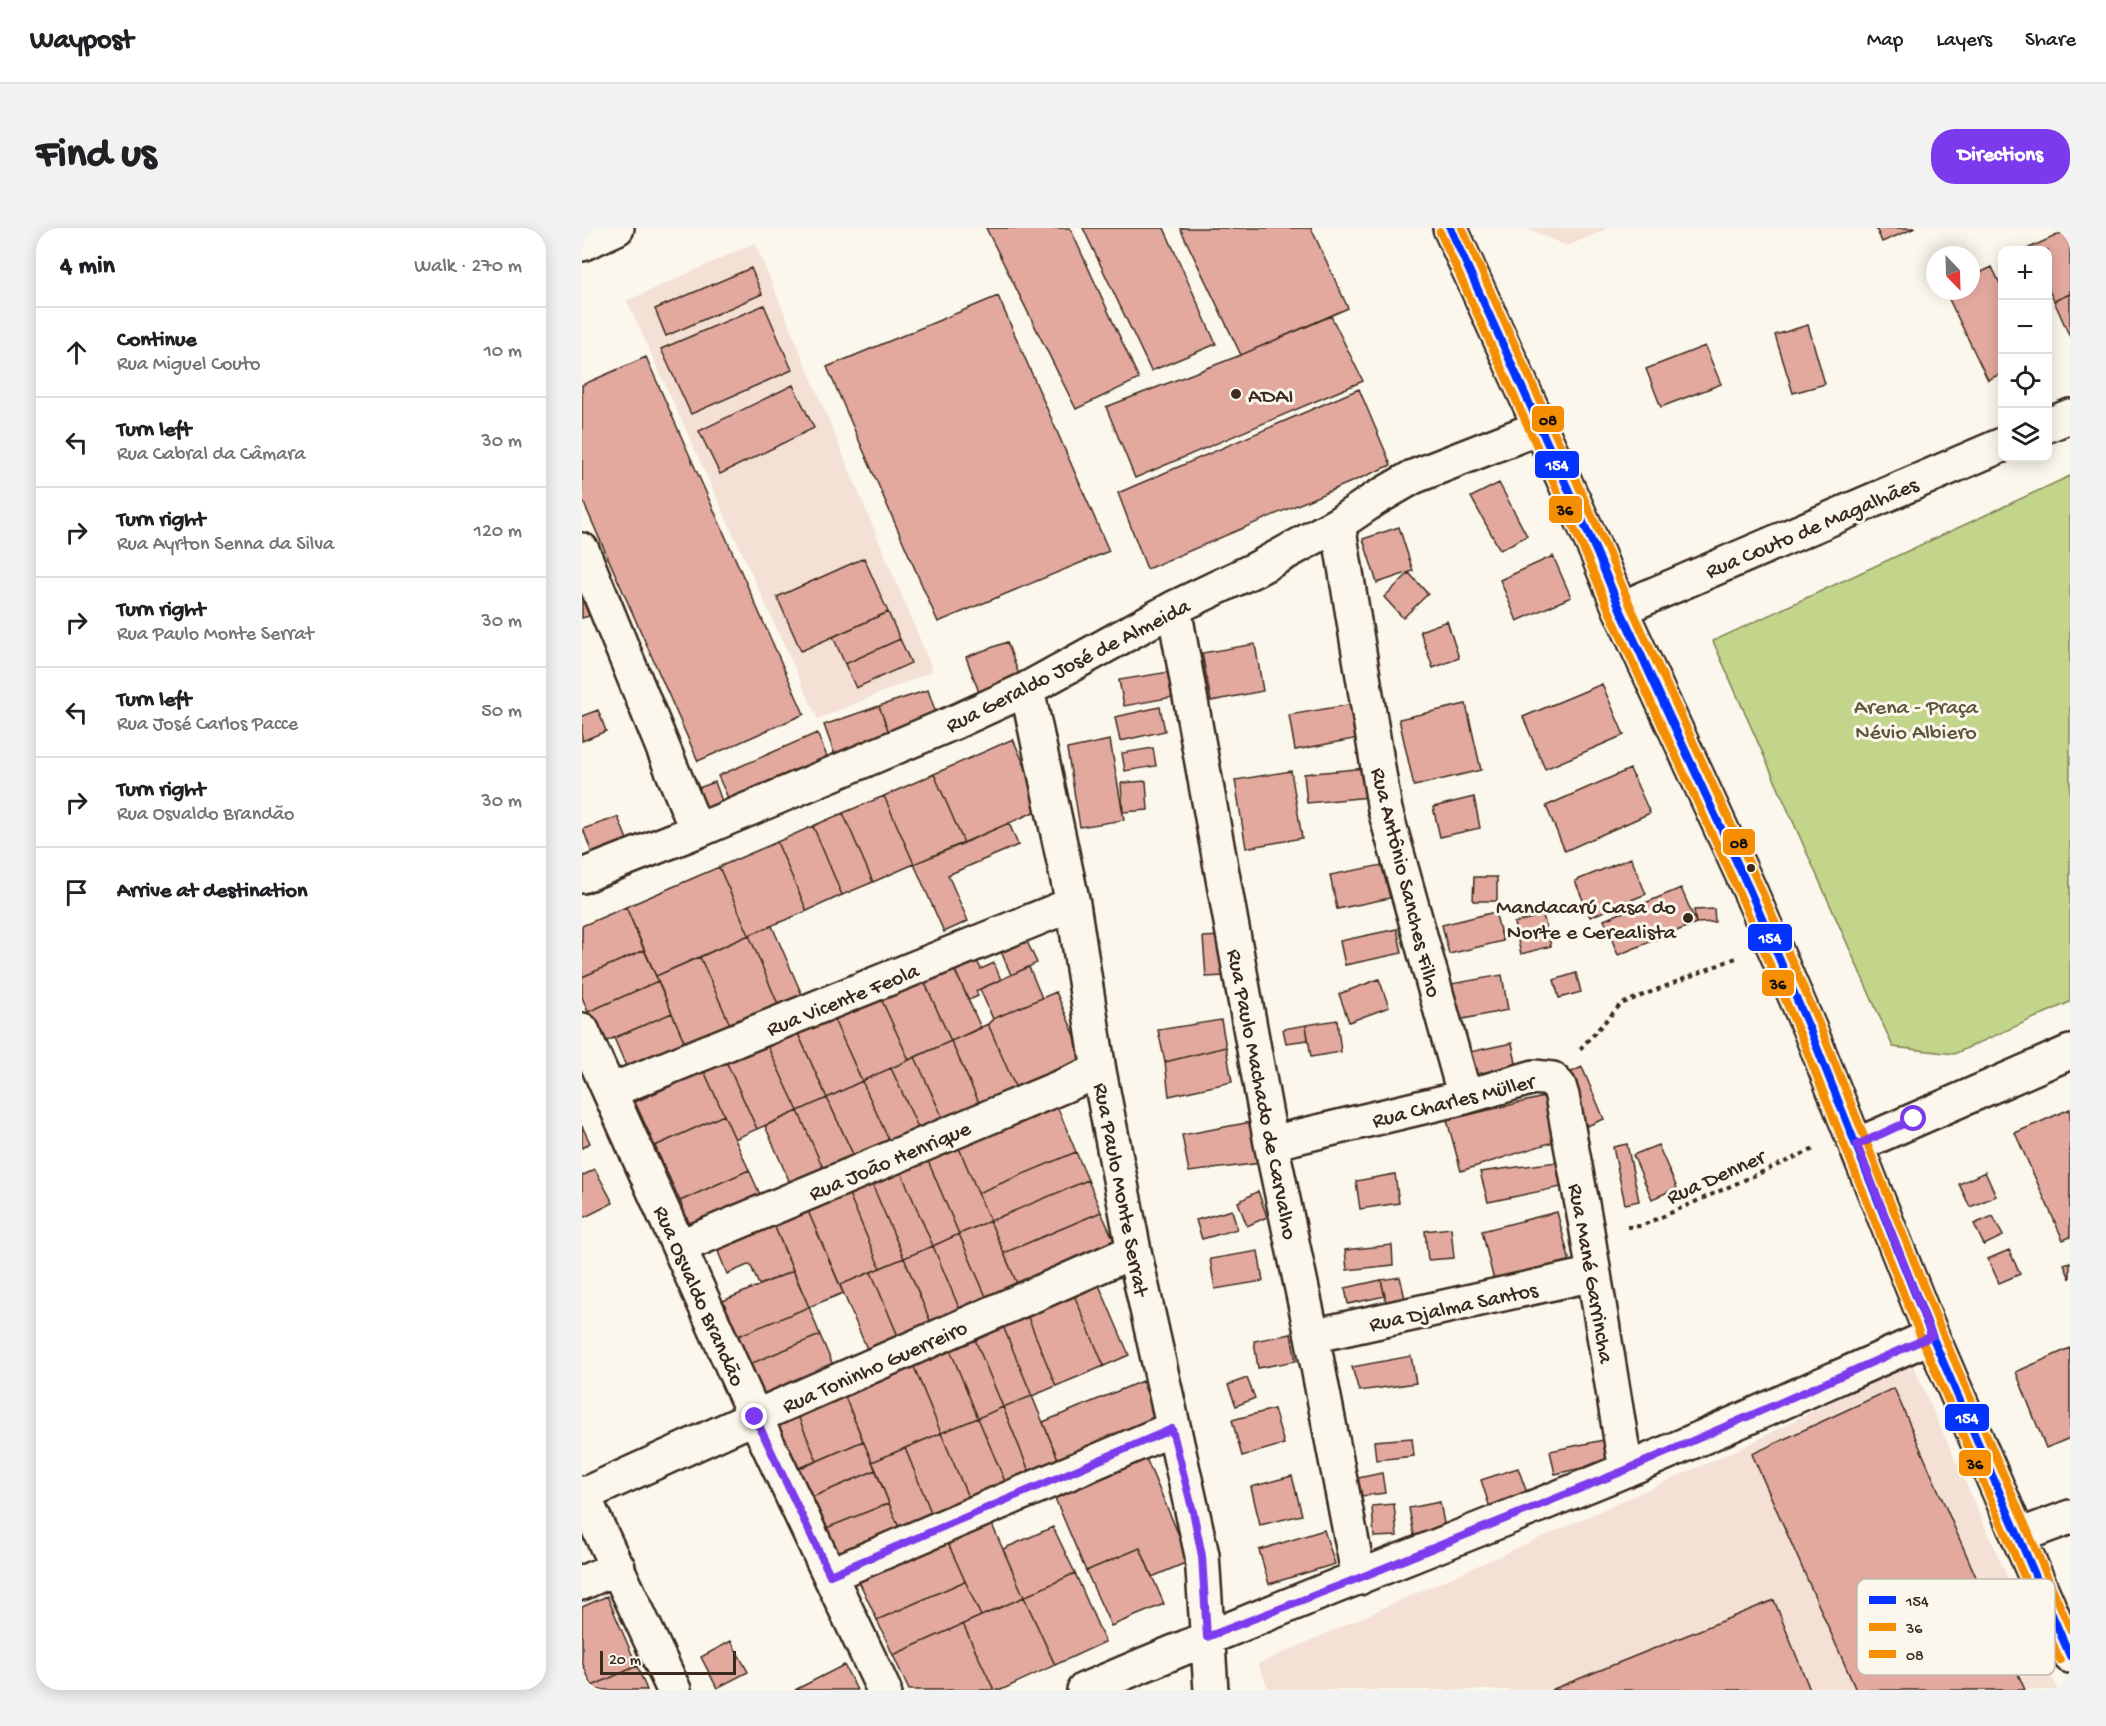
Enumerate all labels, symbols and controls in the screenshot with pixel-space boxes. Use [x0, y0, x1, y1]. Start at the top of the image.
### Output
text: Waypost [30, 25, 133, 58]
text: Map [1867, 29, 1903, 54]
text: Layers [1936, 29, 1992, 54]
text: Share [2025, 29, 2076, 54]
button: Directions [1931, 129, 2070, 184]
text: Find us [36, 132, 156, 181]
north arrow [1926, 246, 1980, 300]
map controls [1998, 246, 2052, 462]
button: + [1998, 246, 2052, 300]
text: 4 min [60, 252, 115, 283]
text: Walk · 270 m [414, 256, 522, 279]
button: − [1998, 300, 2052, 354]
text: Continue [117, 328, 197, 354]
icon: ahead [60, 336, 93, 369]
text: 10 m [484, 341, 522, 364]
text: Rua Miguel Couto [117, 354, 260, 377]
button: locate [1998, 354, 2052, 408]
place label: ADAI [1248, 385, 1294, 411]
marker: ADAI [1229, 387, 1243, 401]
line badge: 08 [1531, 405, 1565, 433]
button: layers [1998, 408, 2052, 462]
text: 08 [1539, 413, 1557, 432]
text: Turn left [117, 418, 191, 444]
icon: left [60, 426, 93, 459]
text: 30 m [481, 431, 522, 454]
text: Rua Cabral da Câmara [117, 444, 306, 467]
line badge: 154 [1534, 450, 1580, 479]
text: 154 [1545, 458, 1569, 477]
street label: Rua Couto de Magalhães [1702, 473, 1924, 586]
line badge: 36 [1548, 495, 1583, 524]
text: 36 [1556, 503, 1574, 522]
text: Turn right [117, 508, 205, 534]
icon: right [60, 516, 93, 549]
text: 120 m [474, 521, 522, 544]
text: Rua Ayrton Senna da Silva [117, 534, 334, 557]
street label: Rua Geraldo José de Almeida [942, 594, 1196, 741]
text: Turn right [117, 598, 205, 624]
icon: right [60, 606, 93, 639]
text: 30 m [481, 611, 522, 634]
text: Rua Paulo Monte Serrat [117, 624, 314, 647]
text: Turn left [117, 688, 191, 714]
icon: left [60, 696, 93, 729]
park label: Arena - Praça Névio Albiero [1854, 696, 1979, 747]
text: 50 m [481, 701, 522, 724]
text: Rua José Carlos Pacce [117, 714, 298, 737]
street label: Rua Antônio Sanches Filho [1363, 765, 1445, 1001]
text: Turn right [117, 778, 205, 804]
icon: right [60, 786, 93, 819]
text: 30 m [481, 791, 522, 814]
text: Rua Osvaldo Brandão [117, 804, 294, 827]
line badge: 08 [1722, 828, 1756, 856]
text: 08 [1730, 836, 1748, 855]
unlabelled marker [1745, 862, 1757, 874]
icon: arrive [60, 876, 93, 909]
text: Arrive at destination [117, 879, 307, 905]
place label: Mandacarú Casa do Norte e Cerealista [1496, 896, 1677, 947]
marker: Mandacarú Casa do Norte e Cerealista [1681, 911, 1695, 925]
line badge: 154 [1747, 923, 1793, 952]
text: 154 [1758, 931, 1782, 950]
street label: Rua Paulo Machado de Carvalho [1219, 947, 1301, 1242]
street label: Rua Vicente Feola [763, 959, 924, 1044]
line badge: 36 [1761, 969, 1795, 997]
text: 36 [1769, 977, 1787, 996]
street label: Rua Charles Müller [1370, 1070, 1540, 1136]
street label: Rua Paulo Monte Serrat [1086, 1081, 1153, 1300]
route start [1900, 1105, 1926, 1131]
street label: Rua João Henrique [806, 1117, 976, 1208]
street label: Rua Denner [1663, 1145, 1772, 1212]
street label: Rua Mané Garrincha [1560, 1182, 1618, 1366]
street label: Rua Osvaldo Brandão [646, 1202, 749, 1391]
street label: Rua Djalma Santos [1367, 1278, 1541, 1339]
street label: Rua Toninho Guerreiro [779, 1316, 972, 1421]
route end [741, 1403, 767, 1429]
line badge: 154 [1944, 1403, 1990, 1432]
text: 154 [1955, 1411, 1979, 1430]
line badge: 36 [1958, 1449, 1992, 1477]
text: 36 [1966, 1457, 1984, 1476]
legend [1857, 1579, 2055, 1675]
text: 154 [1905, 1594, 1929, 1613]
text: 36 [1905, 1621, 1923, 1640]
scale bar [600, 1648, 736, 1676]
text: 08 [1906, 1648, 1924, 1667]
text: 20 m [609, 1652, 641, 1671]

